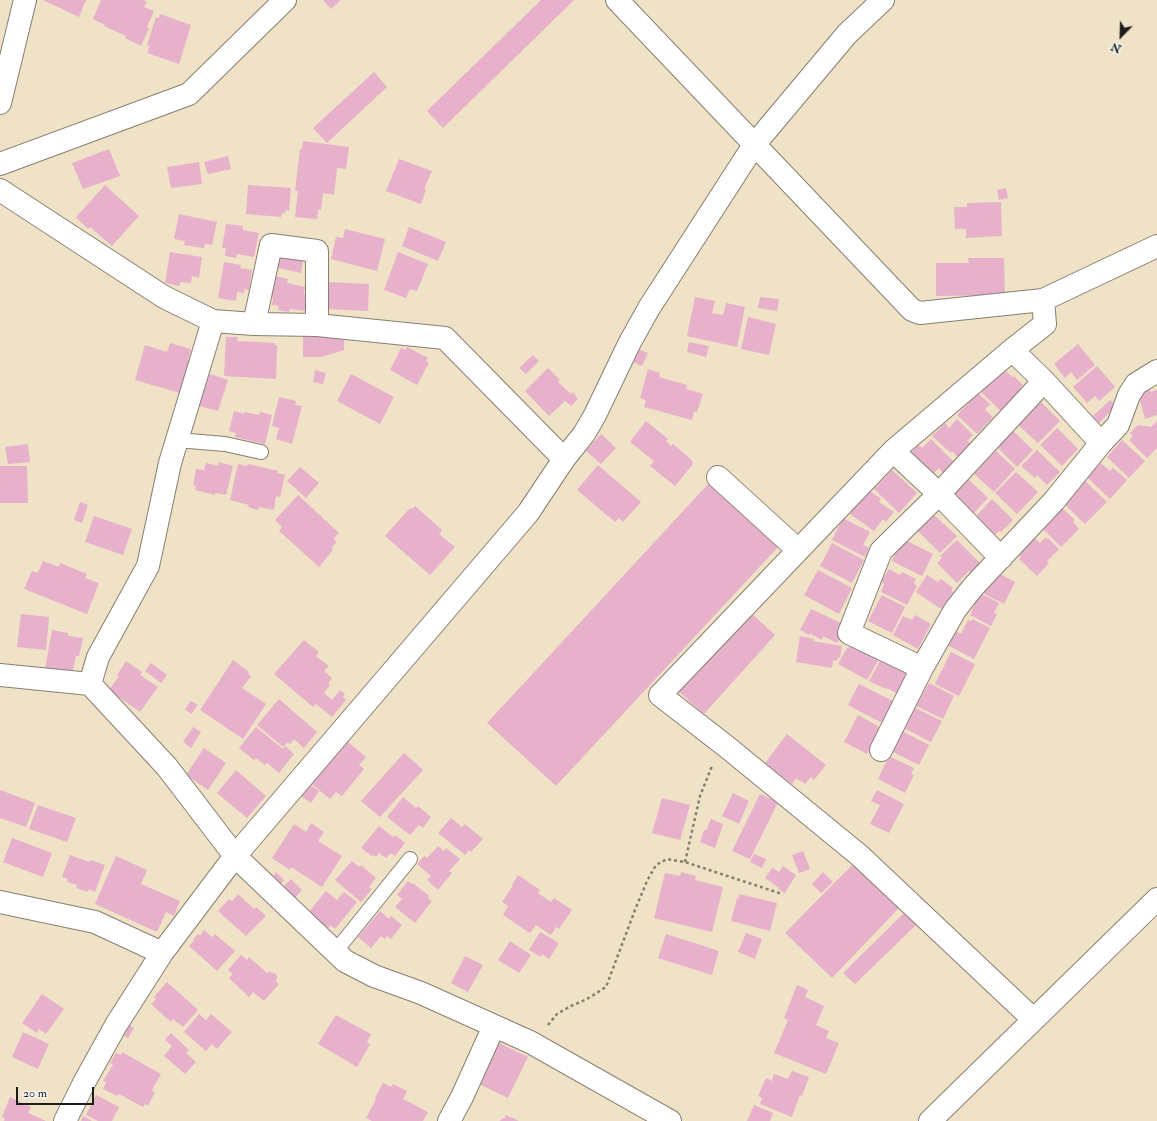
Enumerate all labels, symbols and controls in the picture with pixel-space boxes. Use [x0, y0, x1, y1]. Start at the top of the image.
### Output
north arrow [1101, 16, 1141, 56]
text: N [1109, 40, 1123, 55]
scale bar [18, 1079, 96, 1105]
text: 20 m [23, 1086, 47, 1101]

